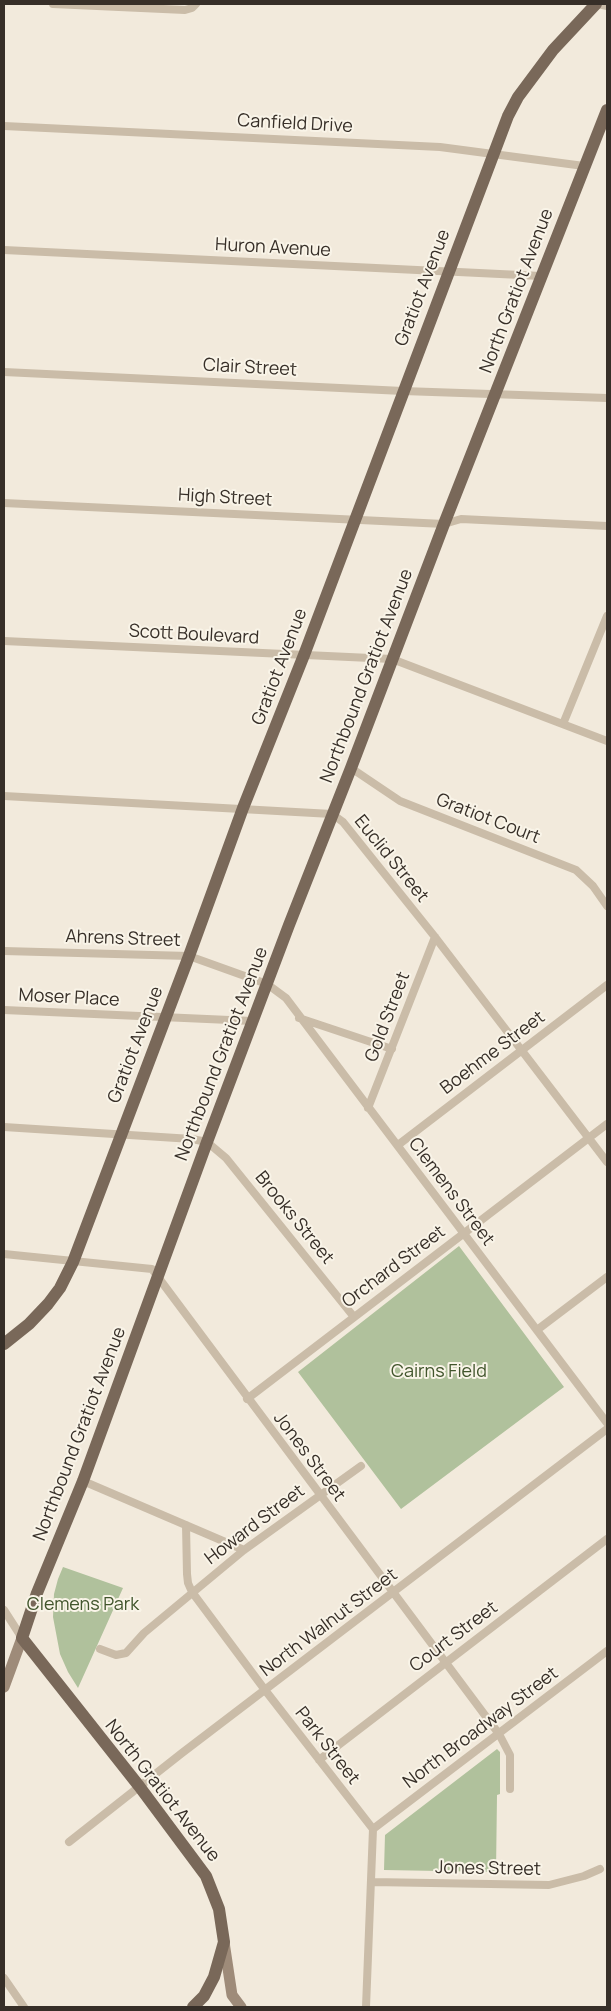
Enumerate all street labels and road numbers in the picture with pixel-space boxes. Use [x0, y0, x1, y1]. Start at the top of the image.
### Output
street label: Canfield Drive [237, 110, 353, 138]
street label: North Gratiot Avenue [476, 206, 558, 376]
street label: Gratiot Avenue [391, 227, 455, 349]
street label: Huron Avenue [215, 234, 331, 262]
street label: Clair Street [202, 355, 298, 381]
street label: High Street [177, 485, 273, 511]
street label: Northbound Gratiot Avenue [316, 566, 418, 786]
street label: Gratiot Avenue [248, 606, 312, 728]
street label: Scott Boulevard [128, 621, 260, 649]
street label: Gratiot Court [433, 789, 543, 849]
street label: Euclid Street [349, 811, 433, 907]
street label: Ahrens Street [65, 926, 181, 952]
street label: Northbound Gratiot Avenue [171, 944, 273, 1164]
street label: Gold Street [361, 969, 415, 1065]
street label: Gratiot Avenue [104, 984, 168, 1106]
street label: Moser Place [18, 985, 120, 1011]
street label: Boehme Street [437, 1007, 549, 1099]
street label: Clemens Street [403, 1134, 499, 1250]
street label: Brooks Street [250, 1167, 338, 1269]
street label: Orchard Street [338, 1221, 450, 1313]
street label: Northbound Gratiot Avenue [29, 1324, 131, 1544]
street label: Jones Street [268, 1408, 350, 1506]
street label: Howard Street [201, 1480, 309, 1570]
street label: North Walnut Street [256, 1564, 402, 1682]
street label: Court Street [406, 1597, 502, 1677]
street label: North Broadway Street [399, 1663, 563, 1793]
street label: Park Street [290, 1703, 364, 1789]
street label: North Gratiot Avenue [100, 1716, 224, 1866]
street label: Jones Street [435, 1857, 541, 1881]

